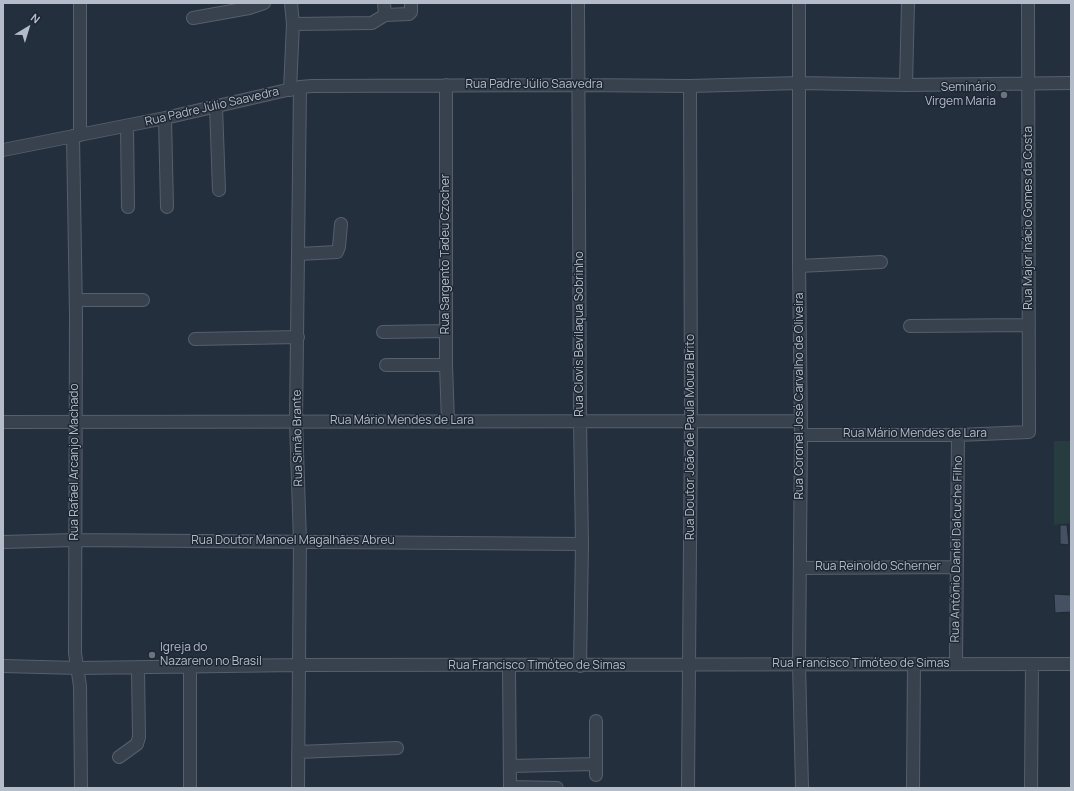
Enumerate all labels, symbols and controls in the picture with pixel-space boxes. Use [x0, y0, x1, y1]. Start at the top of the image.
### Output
north arrow [8, 8, 48, 48]
text: N [28, 10, 43, 26]
street label: Rua Padre Júlio Saavedra [465, 78, 603, 92]
place label: Seminário Virgem Maria [925, 81, 996, 109]
street label: Rua Padre Júlio Saavedra [144, 85, 280, 129]
marker: Seminário Virgem Maria [999, 90, 1009, 100]
street label: Rua Major Inácio Gomes da Costa [1022, 126, 1036, 310]
street label: Rua Sargento Tadeu Czocher [439, 174, 453, 334]
street label: Rua Clovis Bevilaqua Sobrinho [573, 251, 587, 417]
street label: Rua Coronel José Carvalho de Oliveira [793, 292, 807, 500]
street label: Rua Doutor João de Paula Moura Brito [684, 334, 698, 540]
street label: Rua Rafael Arcanjo Machado [68, 383, 82, 541]
street label: Rua Simão Brante [290, 389, 306, 487]
street label: Rua Mário Mendes de Lara [330, 414, 474, 428]
street label: Rua Mário Mendes de Lara [843, 427, 987, 441]
street label: Rua Antônio Daniel Dalcuche Filho [948, 455, 966, 643]
street label: Rua Doutor Manoel Magalhães Abreu [191, 534, 395, 548]
street label: Rua Reinoldo Scherner [815, 560, 941, 574]
place label: Igreja do Nazareno no Brasil [160, 641, 262, 669]
marker: Igreja do Nazareno no Brasil [147, 650, 157, 660]
street label: Rua Francisco Timóteo de Simas [772, 657, 950, 671]
street label: Rua Francisco Timóteo de Simas [448, 659, 626, 673]

